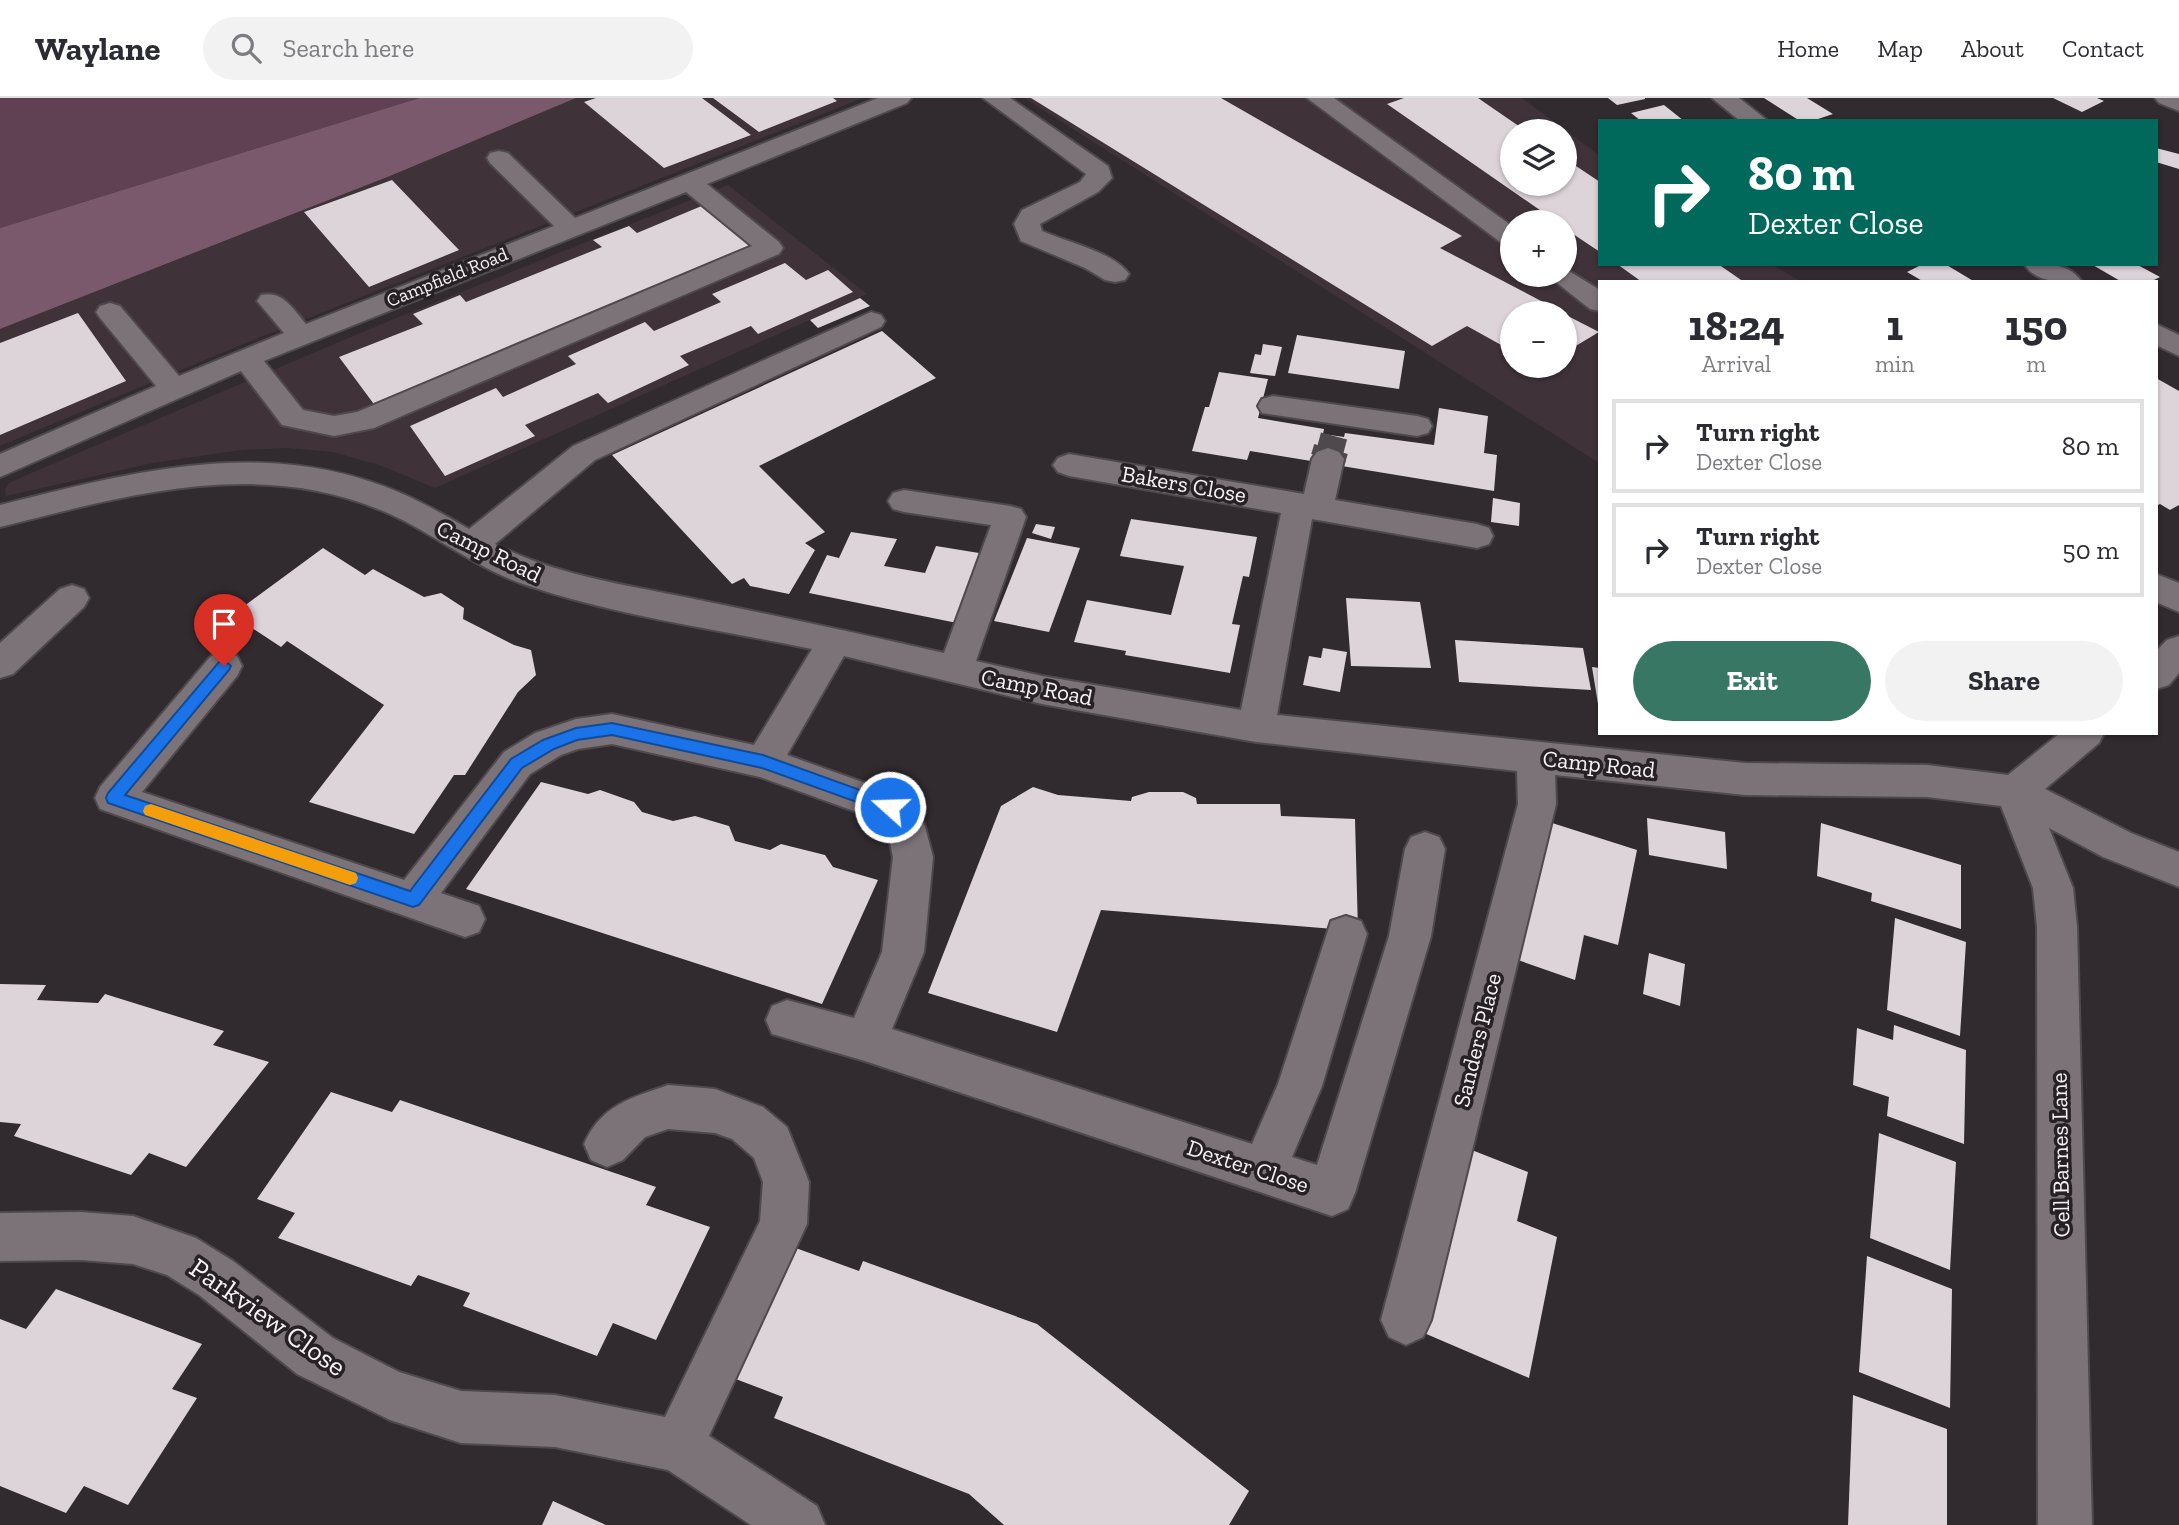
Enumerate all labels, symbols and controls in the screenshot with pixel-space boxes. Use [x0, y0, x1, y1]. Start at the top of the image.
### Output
search box [203, 17, 693, 80]
text: Waylane [35, 29, 161, 68]
icon: search [227, 29, 265, 67]
text: Search here [283, 32, 414, 64]
text: Home [1777, 34, 1839, 63]
text: Map [1877, 34, 1923, 63]
text: About [1961, 34, 2024, 63]
text: Contact [2062, 34, 2144, 63]
map controls [1500, 119, 1577, 378]
button: layers [1500, 119, 1577, 196]
text: 80 m [1748, 144, 1855, 203]
icon: right [1633, 147, 1724, 238]
text: Dexter Close [1748, 204, 1924, 242]
button: + [1500, 210, 1577, 287]
street label: Campfield Road [383, 242, 511, 312]
text: 18:24 [1688, 300, 1785, 351]
text: 1 [1886, 300, 1903, 351]
text: 150 [2005, 300, 2068, 351]
button: − [1500, 301, 1577, 378]
text: Arrival [1702, 350, 1771, 378]
text: min [1875, 350, 1914, 378]
text: m [2026, 350, 2046, 378]
text: Turn right [1696, 416, 1819, 448]
icon: right [1637, 427, 1675, 465]
text: 80 m [2062, 430, 2119, 462]
text: Dexter Close [1696, 448, 1822, 476]
street label: Bakers Close [1120, 459, 1248, 509]
street label: Camp Road [432, 514, 546, 589]
text: Turn right [1696, 520, 1819, 552]
icon: right [1637, 531, 1675, 569]
text: 50 m [2062, 534, 2119, 566]
text: Dexter Close [1696, 552, 1822, 580]
pin [194, 594, 254, 666]
icon: arrive [205, 605, 243, 643]
button: Exit [1633, 641, 1871, 721]
button: Share [1885, 641, 2123, 721]
street label: Camp Road [979, 662, 1096, 712]
street label: Camp Road [1541, 744, 1657, 784]
position arrow [853, 770, 927, 844]
street label: Sanders Place [1447, 970, 1507, 1110]
street label: Cell Barnes Lane [2045, 1072, 2075, 1238]
street label: Dexter Close [1184, 1133, 1312, 1199]
street label: Parkview Close [184, 1251, 352, 1383]

